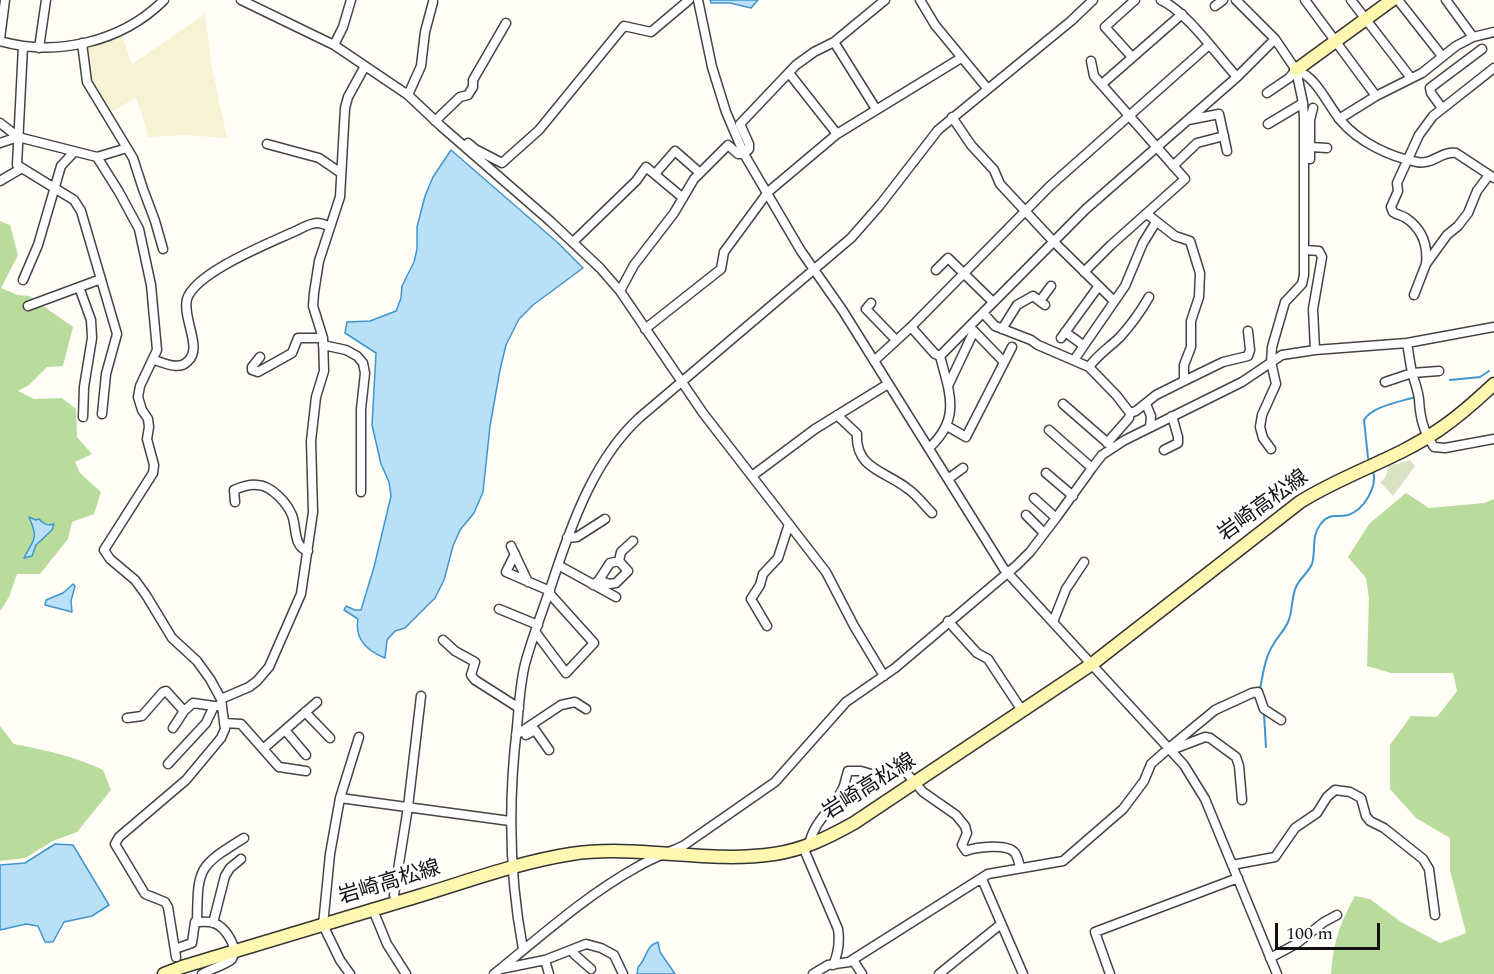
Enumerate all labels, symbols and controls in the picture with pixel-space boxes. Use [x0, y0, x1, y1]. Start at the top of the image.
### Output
street label: 岩崎高松線 [1214, 466, 1314, 548]
street label: 岩崎高松線 [819, 749, 921, 827]
street label: 岩崎高松線 [336, 857, 444, 911]
scale bar [1278, 911, 1383, 949]
text: 100 m [1286, 920, 1333, 947]

